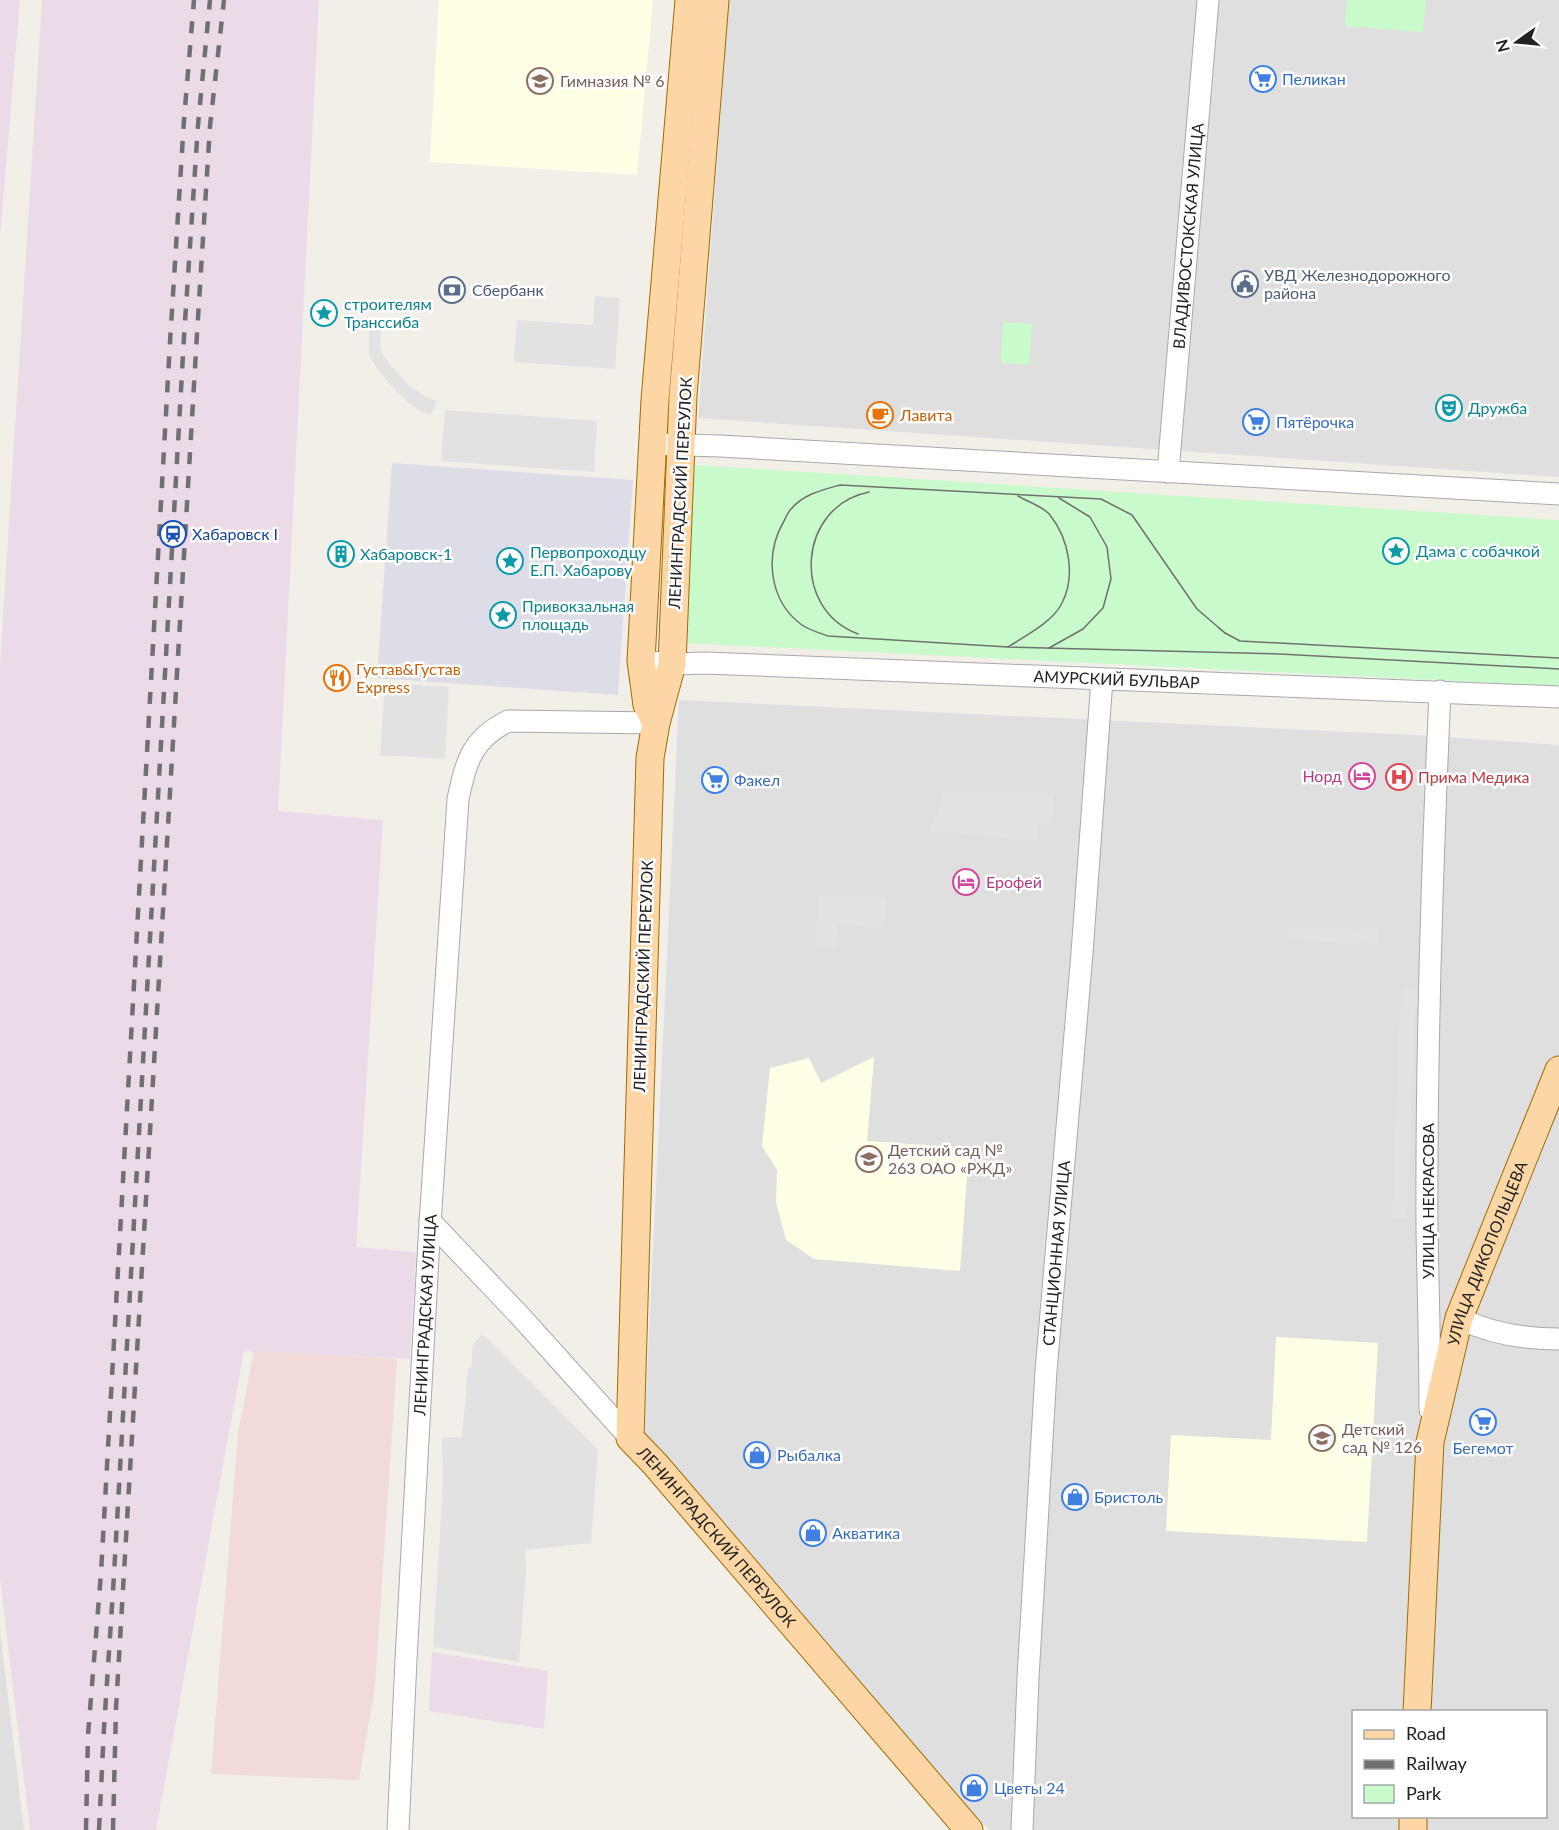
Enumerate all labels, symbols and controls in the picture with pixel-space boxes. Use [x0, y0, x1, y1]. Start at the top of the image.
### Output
north arrow [1487, 12, 1547, 72]
text: N [1491, 38, 1513, 54]
supermarket icon: Пеликан [1248, 64, 1278, 94]
school or university icon: Гимназия № 6 [525, 66, 555, 96]
place label: Пеликан [1282, 69, 1346, 88]
place label: Гимназия № 6 [560, 71, 664, 90]
street label: ВЛАДИВОСТОКСКАЯ УЛИЦА [1168, 122, 1207, 350]
place label: УВД Железнодорожного района [1264, 265, 1451, 302]
public building icon: УВД Железнодорожного района [1230, 269, 1260, 299]
bank icon: Сбербанк [437, 275, 467, 305]
place label: Сбербанк [472, 280, 544, 299]
place label: строителям Транссиба [344, 294, 432, 331]
place icon: строителям Транссиба [309, 298, 339, 328]
street label: ЛЕНИНГРАДСКИЙ ПЕРЕУЛОК [664, 376, 695, 610]
theatre icon: Дружба [1434, 393, 1464, 423]
place label: Дружба [1468, 398, 1527, 417]
cafe icon: Лавита [865, 400, 895, 430]
place label: Лавита [899, 405, 952, 424]
supermarket icon: Пятёрочка [1241, 407, 1271, 437]
place label: Пятёрочка [1276, 412, 1354, 431]
station icon: Хабаровск I [158, 519, 188, 549]
place label: Хабаровск I [192, 524, 278, 543]
place icon: Дама с собачкой [1381, 536, 1411, 566]
building icon: Хабаровск-1 [326, 539, 356, 569]
place label: Дама с собачкой [1416, 541, 1540, 560]
place label: Первопроходцу Е.П. Хабарову [530, 542, 647, 579]
place label: Хабаровск-1 [360, 544, 452, 563]
place icon: Первопроходцу Е.П. Хабарову [495, 546, 525, 576]
place label: Привокзальная площадь [522, 596, 634, 633]
place icon: Привокзальная площадь [488, 600, 518, 630]
place label: Густав&Густав Express [356, 659, 461, 696]
restaurant icon: Густав&Густав Express [322, 663, 352, 693]
street label: АМУРСКИЙ БУЛЬВАР [1033, 666, 1200, 692]
hotel icon: Норд [1347, 761, 1377, 791]
hospital icon: Прима Медика [1384, 762, 1414, 792]
supermarket icon: Факел [700, 765, 730, 795]
place label: Норд [1302, 766, 1342, 785]
place label: Прима Медика [1418, 767, 1529, 786]
place label: Факел [734, 770, 780, 789]
street label: ЛЕНИНГРАДСКИЙ ПЕРЕУЛОК [629, 859, 656, 1093]
hotel icon: Ерофей [951, 867, 981, 897]
place label: Ерофей [986, 872, 1042, 891]
street label: УЛИЦА НЕКРАСОВА [1418, 1123, 1437, 1279]
place label: Детский сад № 263 ОАО «РЖД» [888, 1140, 1012, 1177]
school or university icon: Детский сад № 263 ОАО «РЖД» [854, 1144, 884, 1174]
street label: УЛИЦА ДИКОПОЛЬЦЕВА [1443, 1158, 1530, 1347]
street label: СТАНЦИОННАЯ УЛИЦА [1038, 1159, 1073, 1346]
street label: ЛЕНИНГРАДСКАЯ УЛИЦА [409, 1213, 440, 1417]
supermarket icon: Бегемот [1468, 1407, 1498, 1437]
place label: Детский сад № 126 [1342, 1419, 1422, 1456]
school or university icon: Детский сад № 126 [1307, 1423, 1337, 1453]
place label: Бегемот [1452, 1438, 1514, 1457]
shop icon: Рыбалка [742, 1440, 772, 1470]
street label: ЛЕНИНГРАДСКИЙ ПЕРЕУЛОК [633, 1441, 801, 1631]
place label: Рыбалка [777, 1445, 841, 1464]
shop icon: Бристоль [1060, 1482, 1090, 1512]
place label: Бристоль [1094, 1487, 1164, 1506]
shop icon: Акватика [798, 1518, 828, 1548]
place label: Акватика [832, 1523, 900, 1542]
legend [1352, 1710, 1547, 1818]
text: Road [1406, 1722, 1446, 1744]
text: Railway [1406, 1752, 1467, 1774]
shop icon: Цветы 24 [959, 1773, 989, 1803]
place label: Цветы 24 [994, 1778, 1065, 1797]
text: Park [1406, 1782, 1442, 1804]

